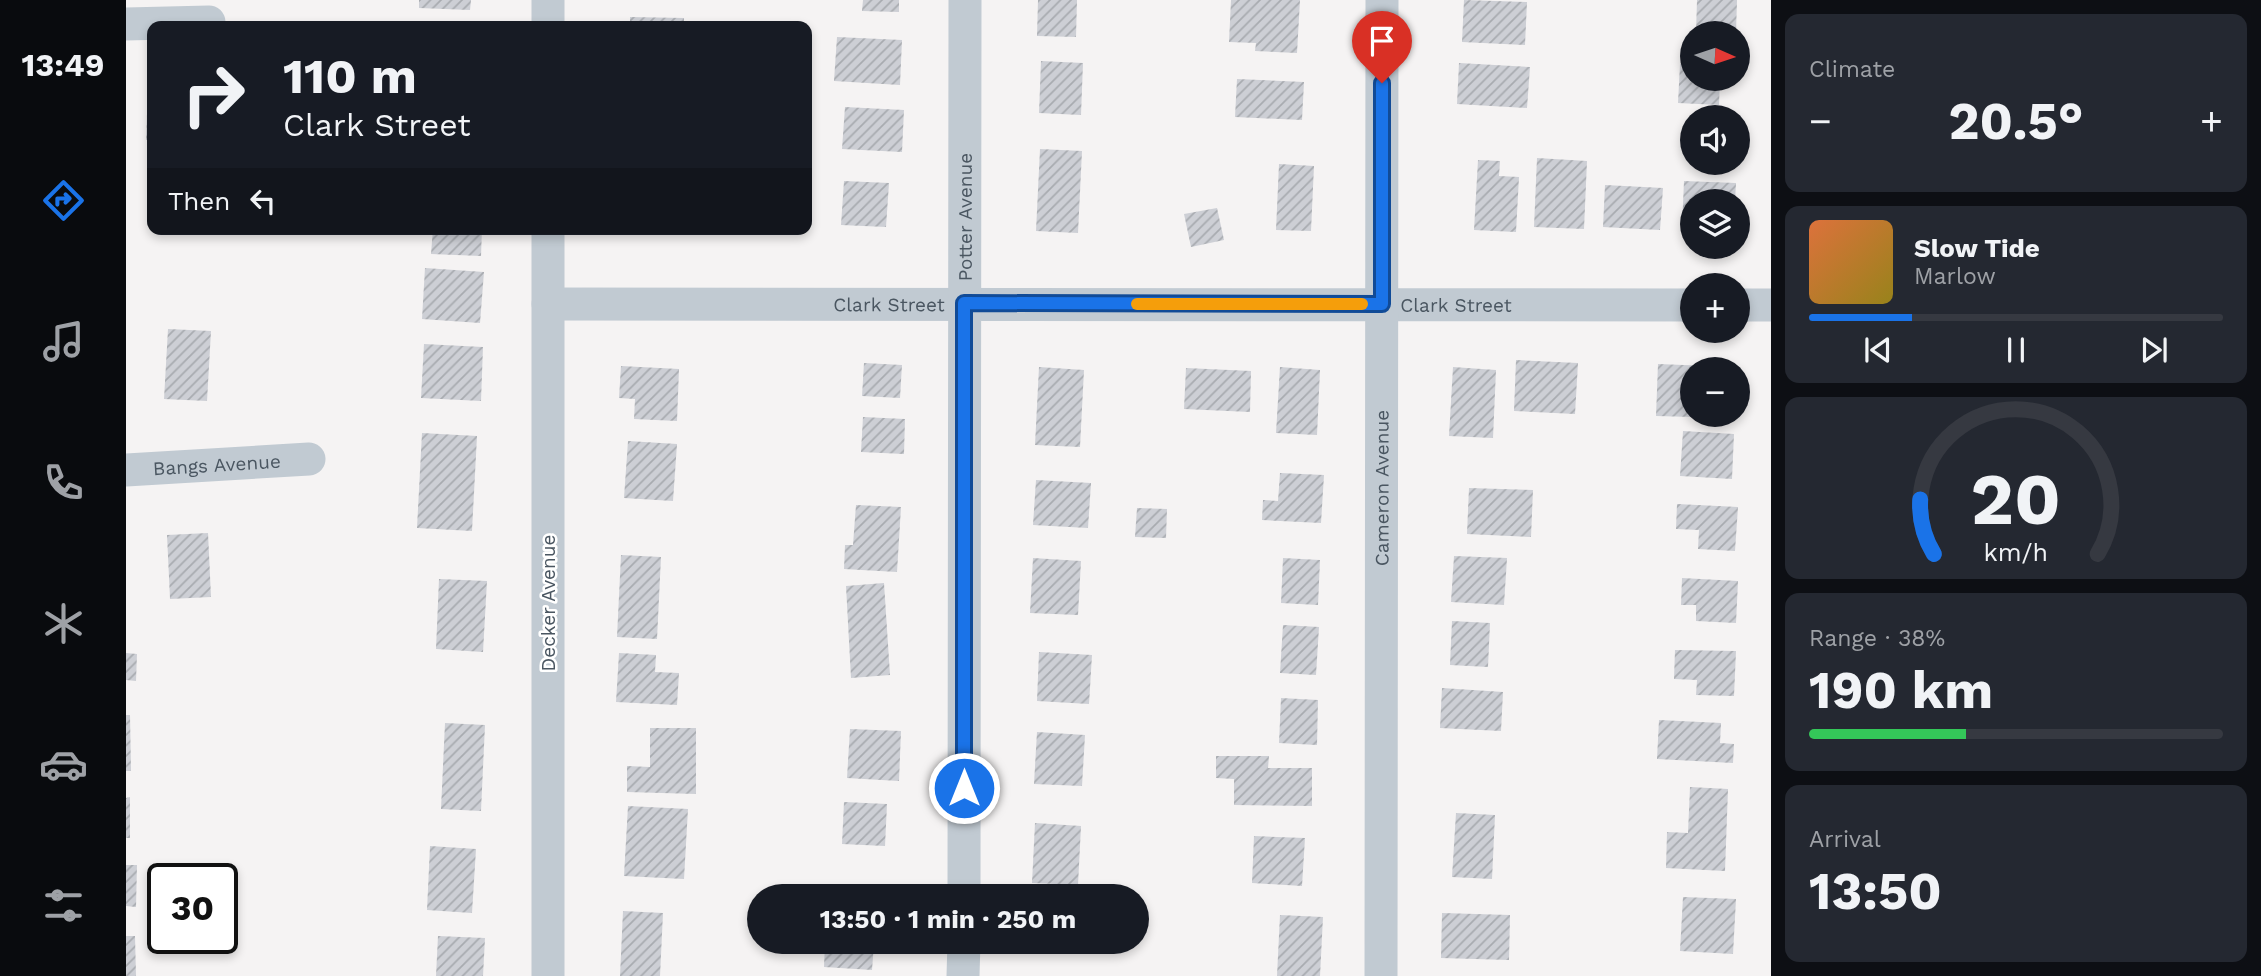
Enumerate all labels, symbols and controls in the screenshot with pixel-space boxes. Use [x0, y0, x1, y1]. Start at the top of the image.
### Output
pin [1352, 11, 1412, 83]
north arrow [1680, 21, 1750, 91]
map controls [1680, 21, 1750, 427]
icon: arrive [1363, 22, 1401, 60]
text: 13:49 [22, 46, 104, 84]
text: 110 m [283, 47, 417, 105]
icon: right [168, 49, 259, 140]
text: Climate [1809, 56, 1895, 83]
text: 20.5° [1948, 91, 2084, 152]
text: − [1809, 99, 1832, 143]
text: + [2200, 99, 2223, 143]
button: sound [1680, 105, 1750, 175]
text: Clark Street [283, 106, 471, 144]
street label: Potter Avenue [954, 153, 977, 281]
icon: directions [39, 176, 88, 225]
icon: left [244, 182, 282, 220]
text: Then [168, 186, 230, 216]
button: layers [1680, 189, 1750, 259]
text: Slow Tide [1914, 233, 2040, 263]
text: Marlow [1914, 263, 1996, 290]
button: + [1680, 273, 1750, 343]
street label: Clark Street [833, 293, 945, 316]
street label: Clark Street [1400, 294, 1512, 317]
icon: music [39, 317, 88, 366]
icon: previous [1859, 331, 1897, 369]
icon: pause [1997, 331, 2035, 369]
icon: next [2135, 331, 2173, 369]
button: − [1680, 357, 1750, 427]
street label: Cameron Avenue [1370, 410, 1394, 566]
street label: Bangs Avenue [152, 450, 281, 480]
text: 20 [1971, 456, 2061, 542]
icon: phone [39, 458, 88, 507]
street label: Decker Avenue [537, 535, 560, 671]
text: km/h [1984, 538, 2048, 567]
icon: climate [39, 599, 88, 648]
text: Range · 38% [1809, 625, 1945, 652]
text: 190 km [1809, 660, 1993, 721]
icon: car [39, 740, 88, 789]
position arrow [927, 751, 1001, 825]
text: Arrival [1809, 826, 1881, 853]
text: 13:50 [1809, 861, 1942, 922]
speed limit sign: 30 [147, 863, 238, 954]
icon: filters [39, 881, 88, 930]
text: 13:50 · 1 min · 250 m [820, 904, 1076, 934]

